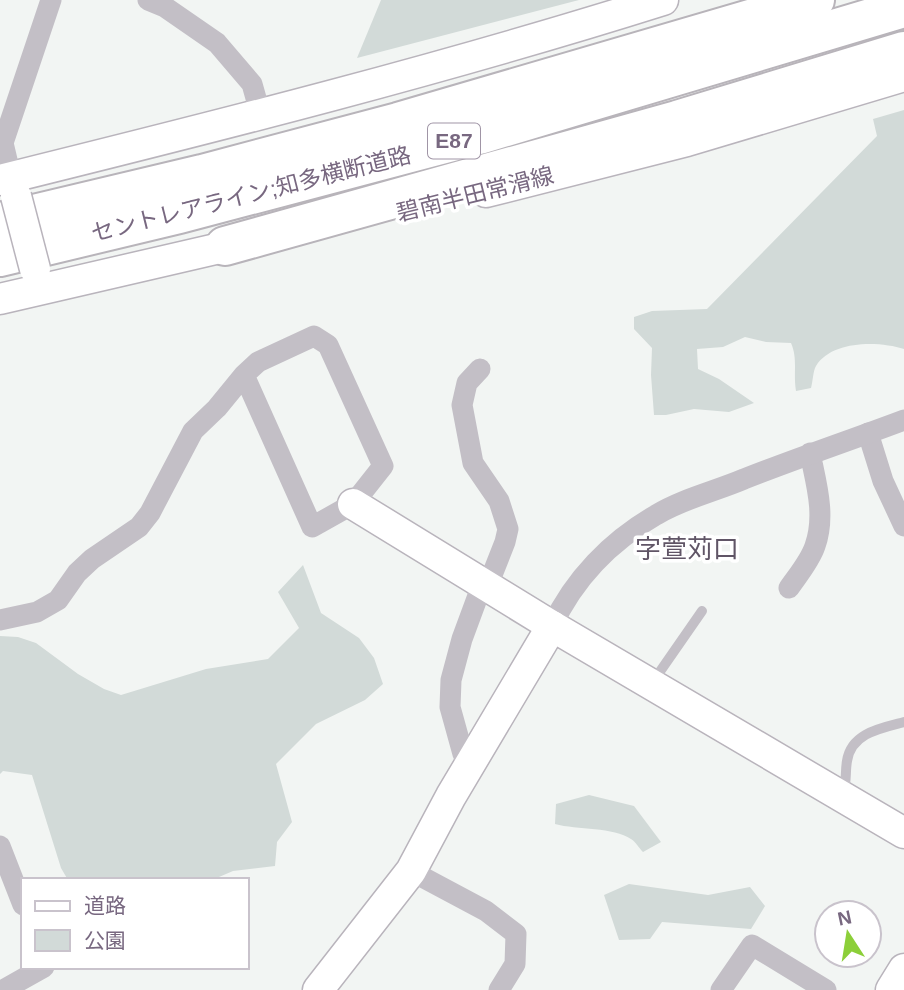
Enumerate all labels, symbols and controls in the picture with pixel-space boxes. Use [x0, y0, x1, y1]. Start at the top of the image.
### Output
road number: E87 [428, 124, 480, 158]
street label: セントレアライン;知多横断道路 [89, 142, 413, 246]
street label: 碧南半田常滑線 [394, 162, 556, 226]
district label: 字萱苅口 [635, 534, 739, 564]
legend [21, 878, 248, 969]
text: 道路 [84, 894, 126, 917]
north arrow [813, 899, 883, 969]
text: N [836, 906, 853, 930]
text: 公園 [84, 929, 126, 952]

